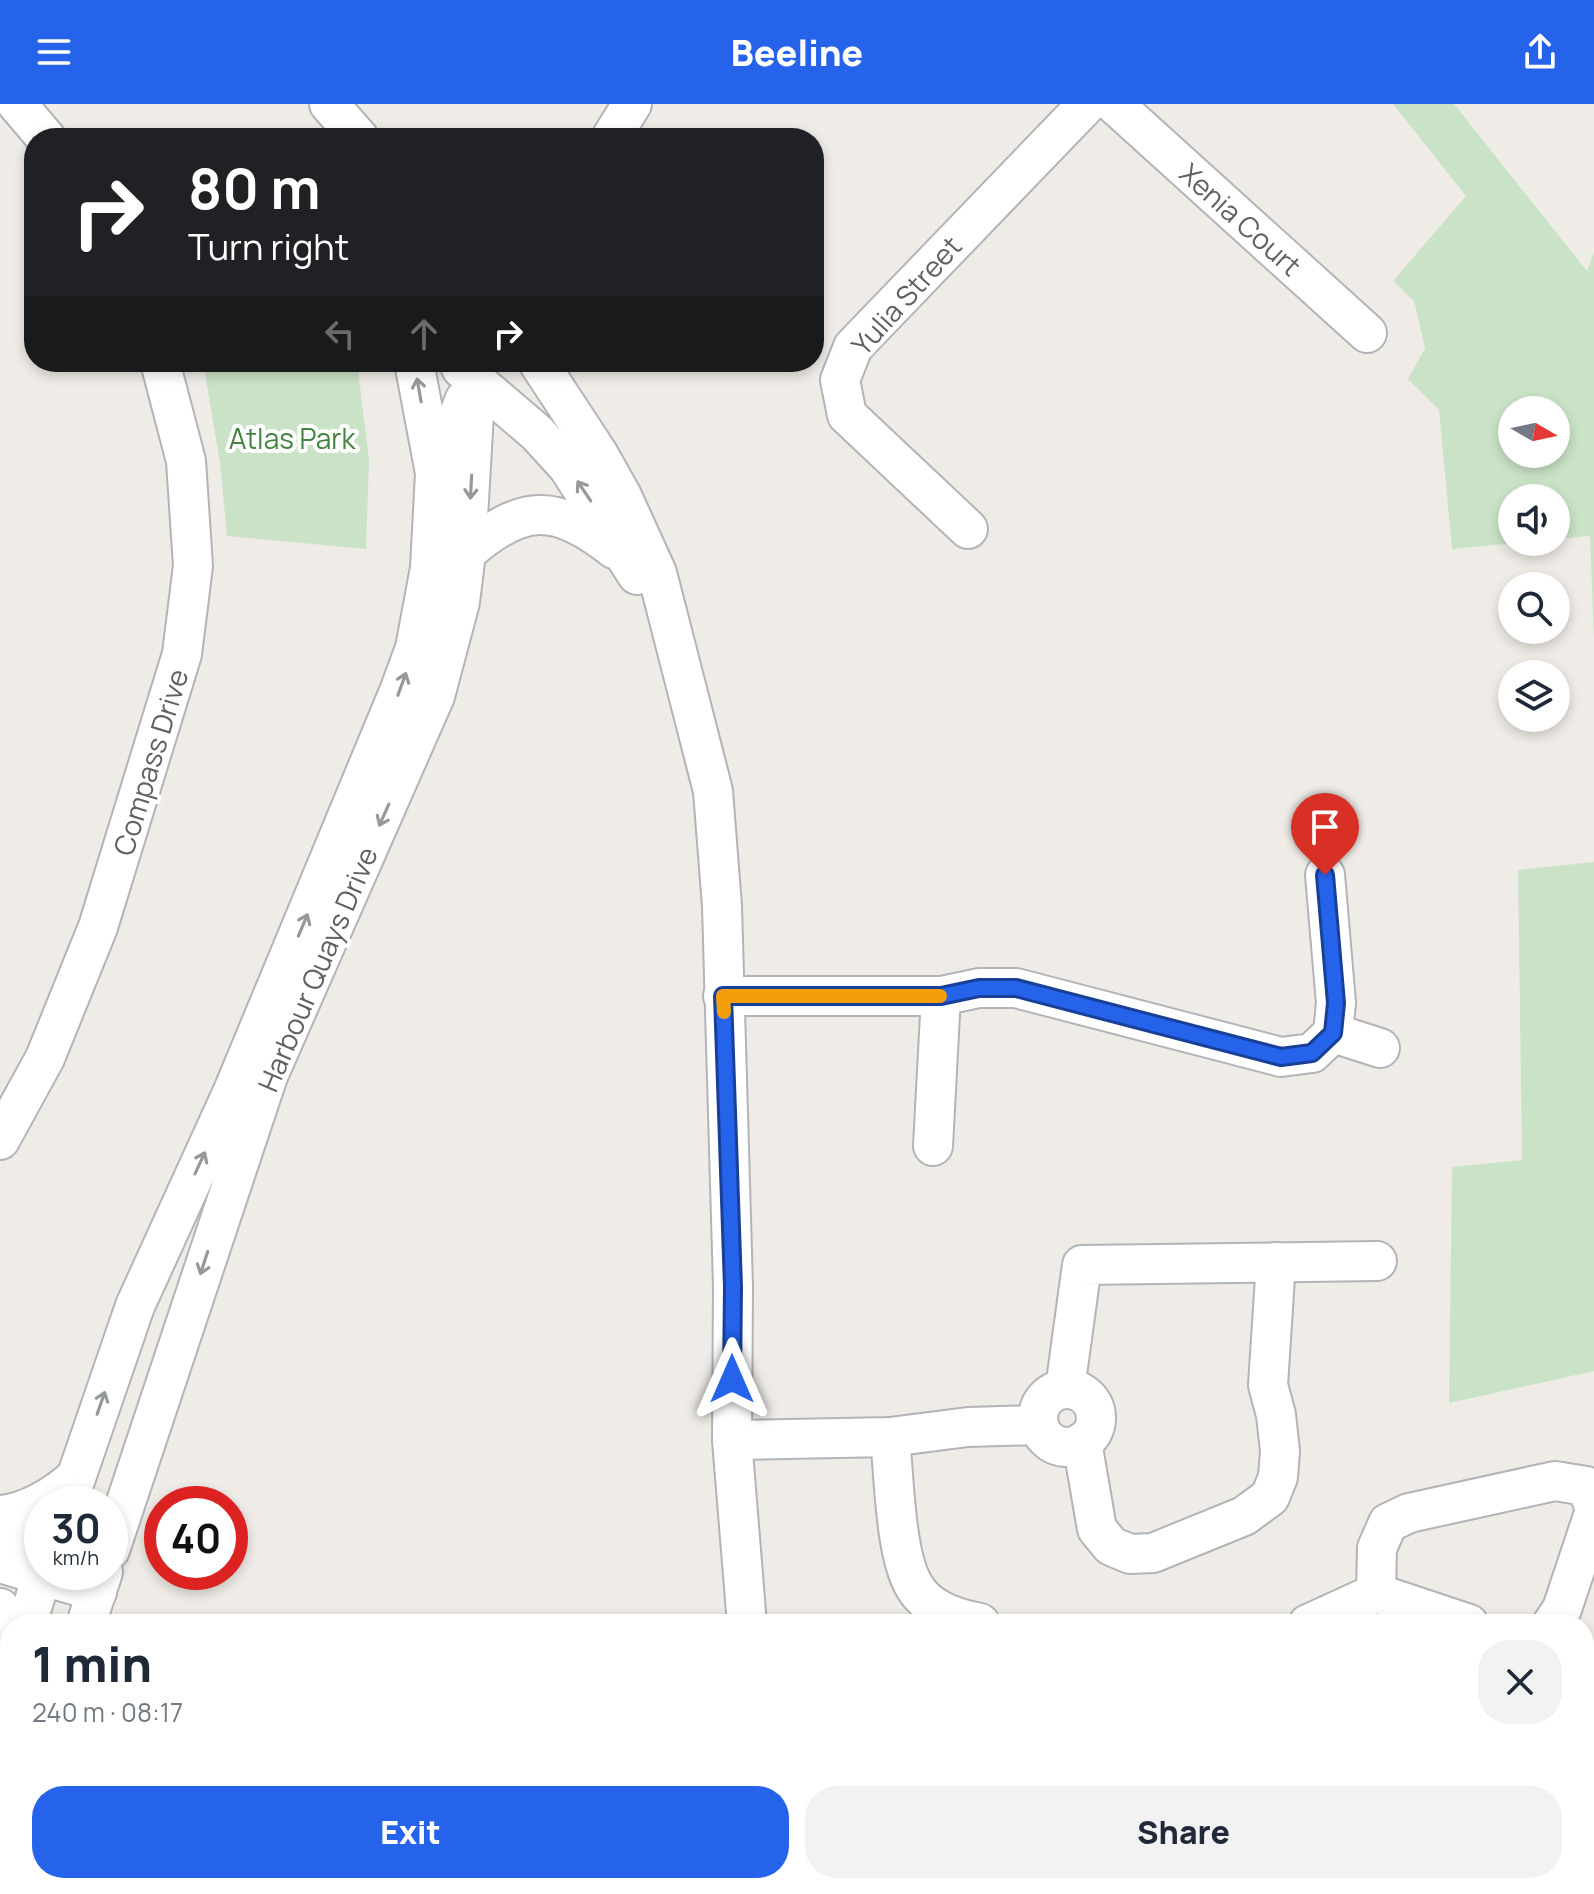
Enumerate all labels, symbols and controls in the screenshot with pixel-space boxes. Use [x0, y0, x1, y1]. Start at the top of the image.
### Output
text: Beeline [731, 28, 863, 77]
icon: menu [32, 30, 76, 74]
icon: share [1518, 30, 1562, 74]
text: 80 m [188, 149, 321, 226]
street label: Xenia Court [1172, 154, 1310, 284]
icon: right [56, 160, 160, 264]
text: Turn right [188, 222, 349, 271]
street label: Yulia Street [843, 227, 969, 363]
icon: left [318, 312, 362, 356]
icon: ahead [402, 312, 446, 356]
icon: right [486, 312, 530, 356]
one-way arrow [410, 378, 425, 403]
north arrow [1498, 396, 1570, 468]
map controls [1498, 396, 1570, 732]
park label: Atlas Park [229, 419, 356, 457]
one-way arrow [463, 473, 478, 500]
one-way arrow [576, 480, 593, 502]
button: sound [1498, 484, 1570, 556]
button: search [1498, 572, 1570, 644]
button: layers [1498, 660, 1570, 732]
street label: Compass Drive [104, 664, 196, 860]
one-way arrow [395, 672, 410, 697]
pin [1291, 793, 1359, 875]
one-way arrow [376, 802, 391, 826]
icon: arrive [1303, 805, 1347, 849]
street label: Harbour Quays Drive [248, 841, 386, 1097]
one-way arrow [297, 913, 311, 937]
one-way arrow [193, 1151, 208, 1175]
one-way arrow [195, 1251, 210, 1276]
position arrow [690, 1337, 774, 1421]
one-way arrow [95, 1391, 110, 1416]
speed limit sign: 40 [144, 1486, 248, 1590]
text: 30 [51, 1500, 101, 1555]
text: km/h [53, 1544, 99, 1571]
text: 1 min [32, 1631, 152, 1696]
button: close [1478, 1640, 1562, 1724]
text: 240 m · 08:17 [32, 1694, 183, 1730]
button: Exit [32, 1786, 789, 1878]
button: Share [805, 1786, 1562, 1878]

